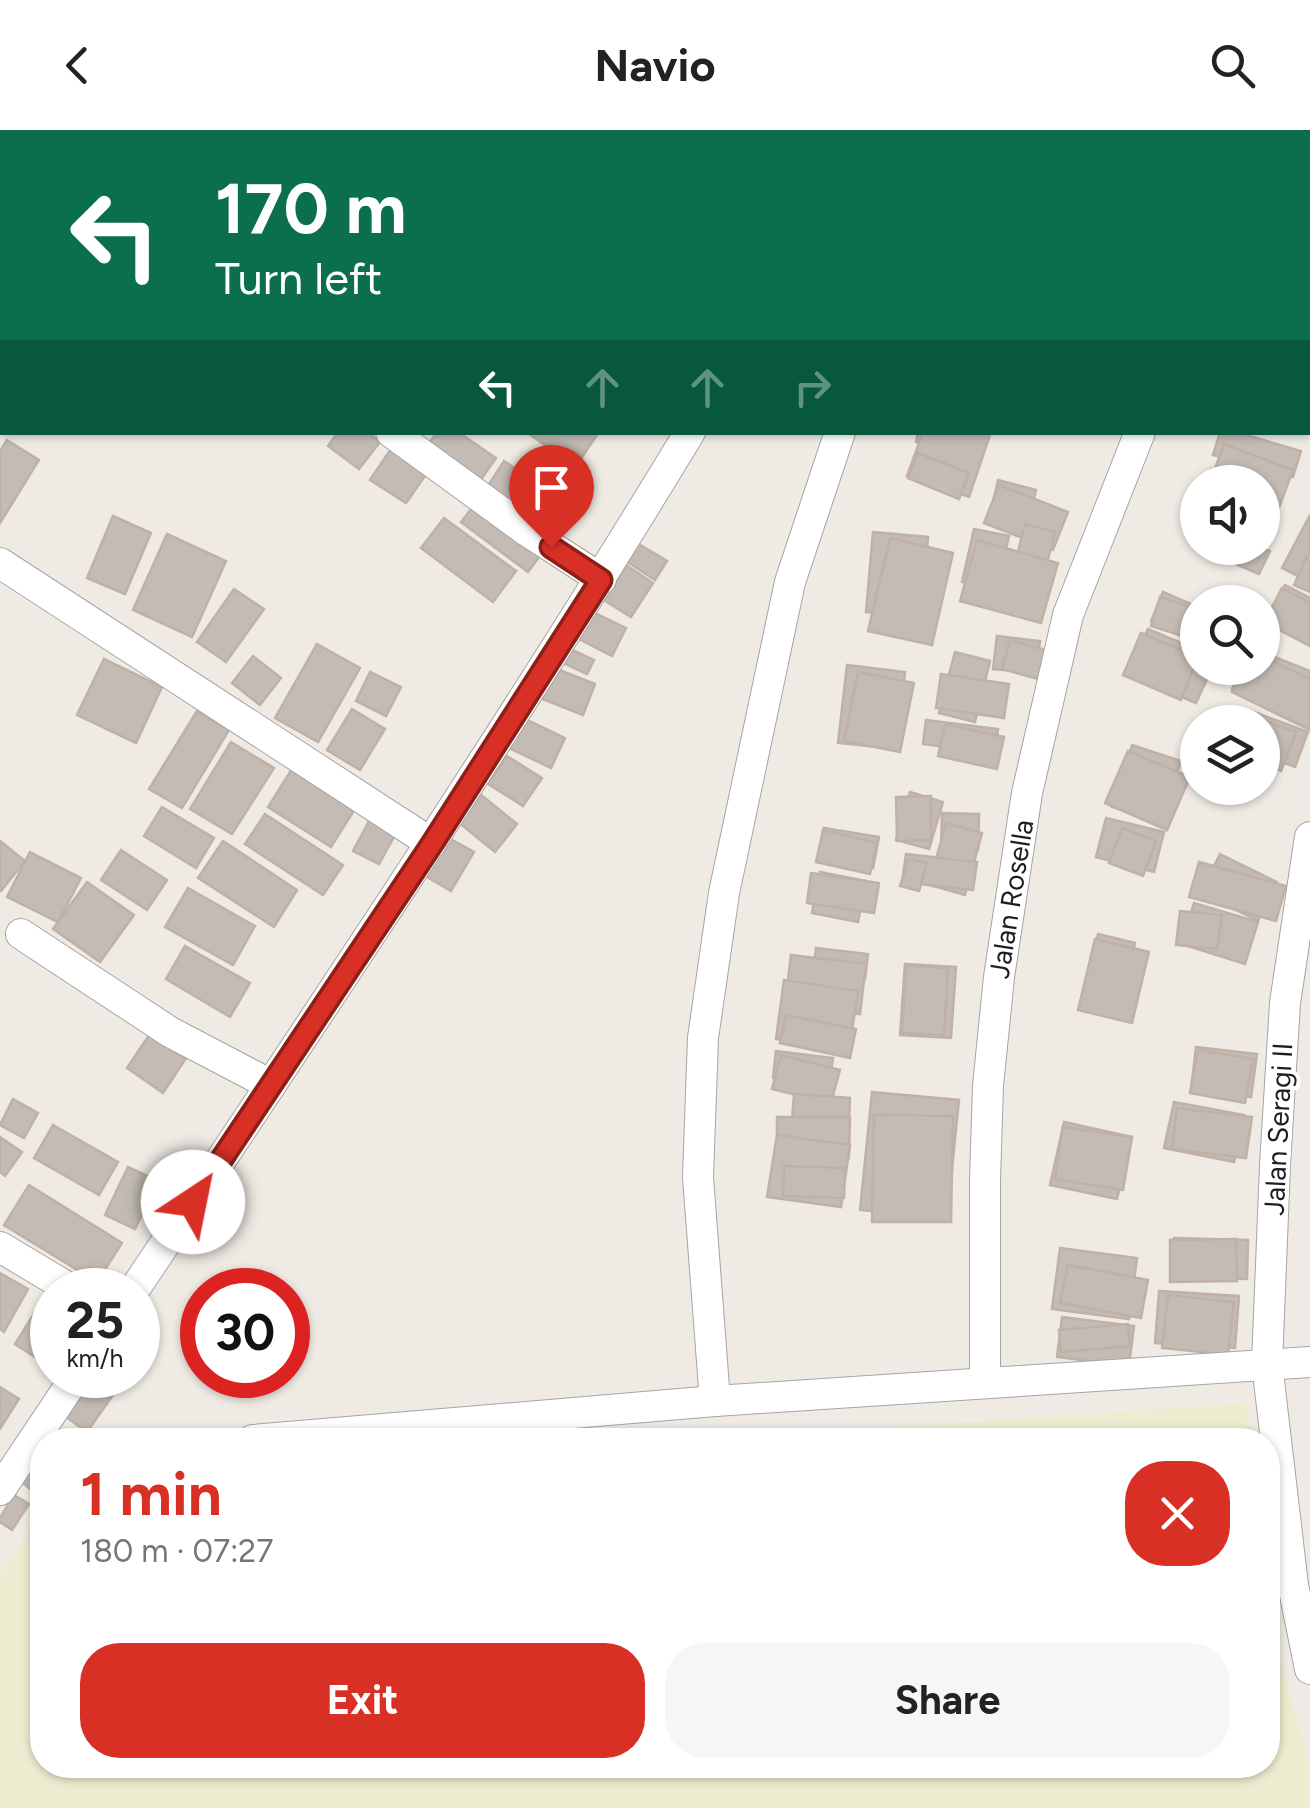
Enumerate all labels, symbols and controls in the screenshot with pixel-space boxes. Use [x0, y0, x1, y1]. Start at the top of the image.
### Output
icon: back [50, 38, 105, 93]
text: Navio [594, 38, 716, 92]
icon: search [1205, 38, 1260, 93]
text: 170 m [215, 166, 407, 251]
icon: left [50, 170, 180, 300]
text: Turn left [215, 251, 382, 305]
icon: left [470, 360, 525, 415]
icon: ahead [575, 360, 630, 415]
icon: ahead [680, 360, 735, 415]
icon: right [785, 360, 840, 415]
pin [509, 445, 594, 548]
icon: arrive [524, 460, 579, 515]
map controls [1180, 465, 1280, 805]
button: sound [1180, 465, 1280, 565]
button: search [1180, 585, 1280, 685]
button: layers [1180, 705, 1280, 805]
street label: Jalan Rosella [982, 817, 1040, 981]
street label: Jalan Seragi II [1256, 1042, 1300, 1216]
position arrow [141, 1150, 245, 1254]
speed limit sign: 30 [180, 1268, 310, 1398]
text: 25 [66, 1290, 124, 1351]
text: km/h [66, 1343, 124, 1373]
text: 1 min [80, 1458, 222, 1530]
button: close [1125, 1461, 1230, 1566]
text: 180 m · 07:27 [80, 1532, 273, 1570]
button: Exit [80, 1643, 645, 1758]
button: Share [665, 1643, 1230, 1758]

